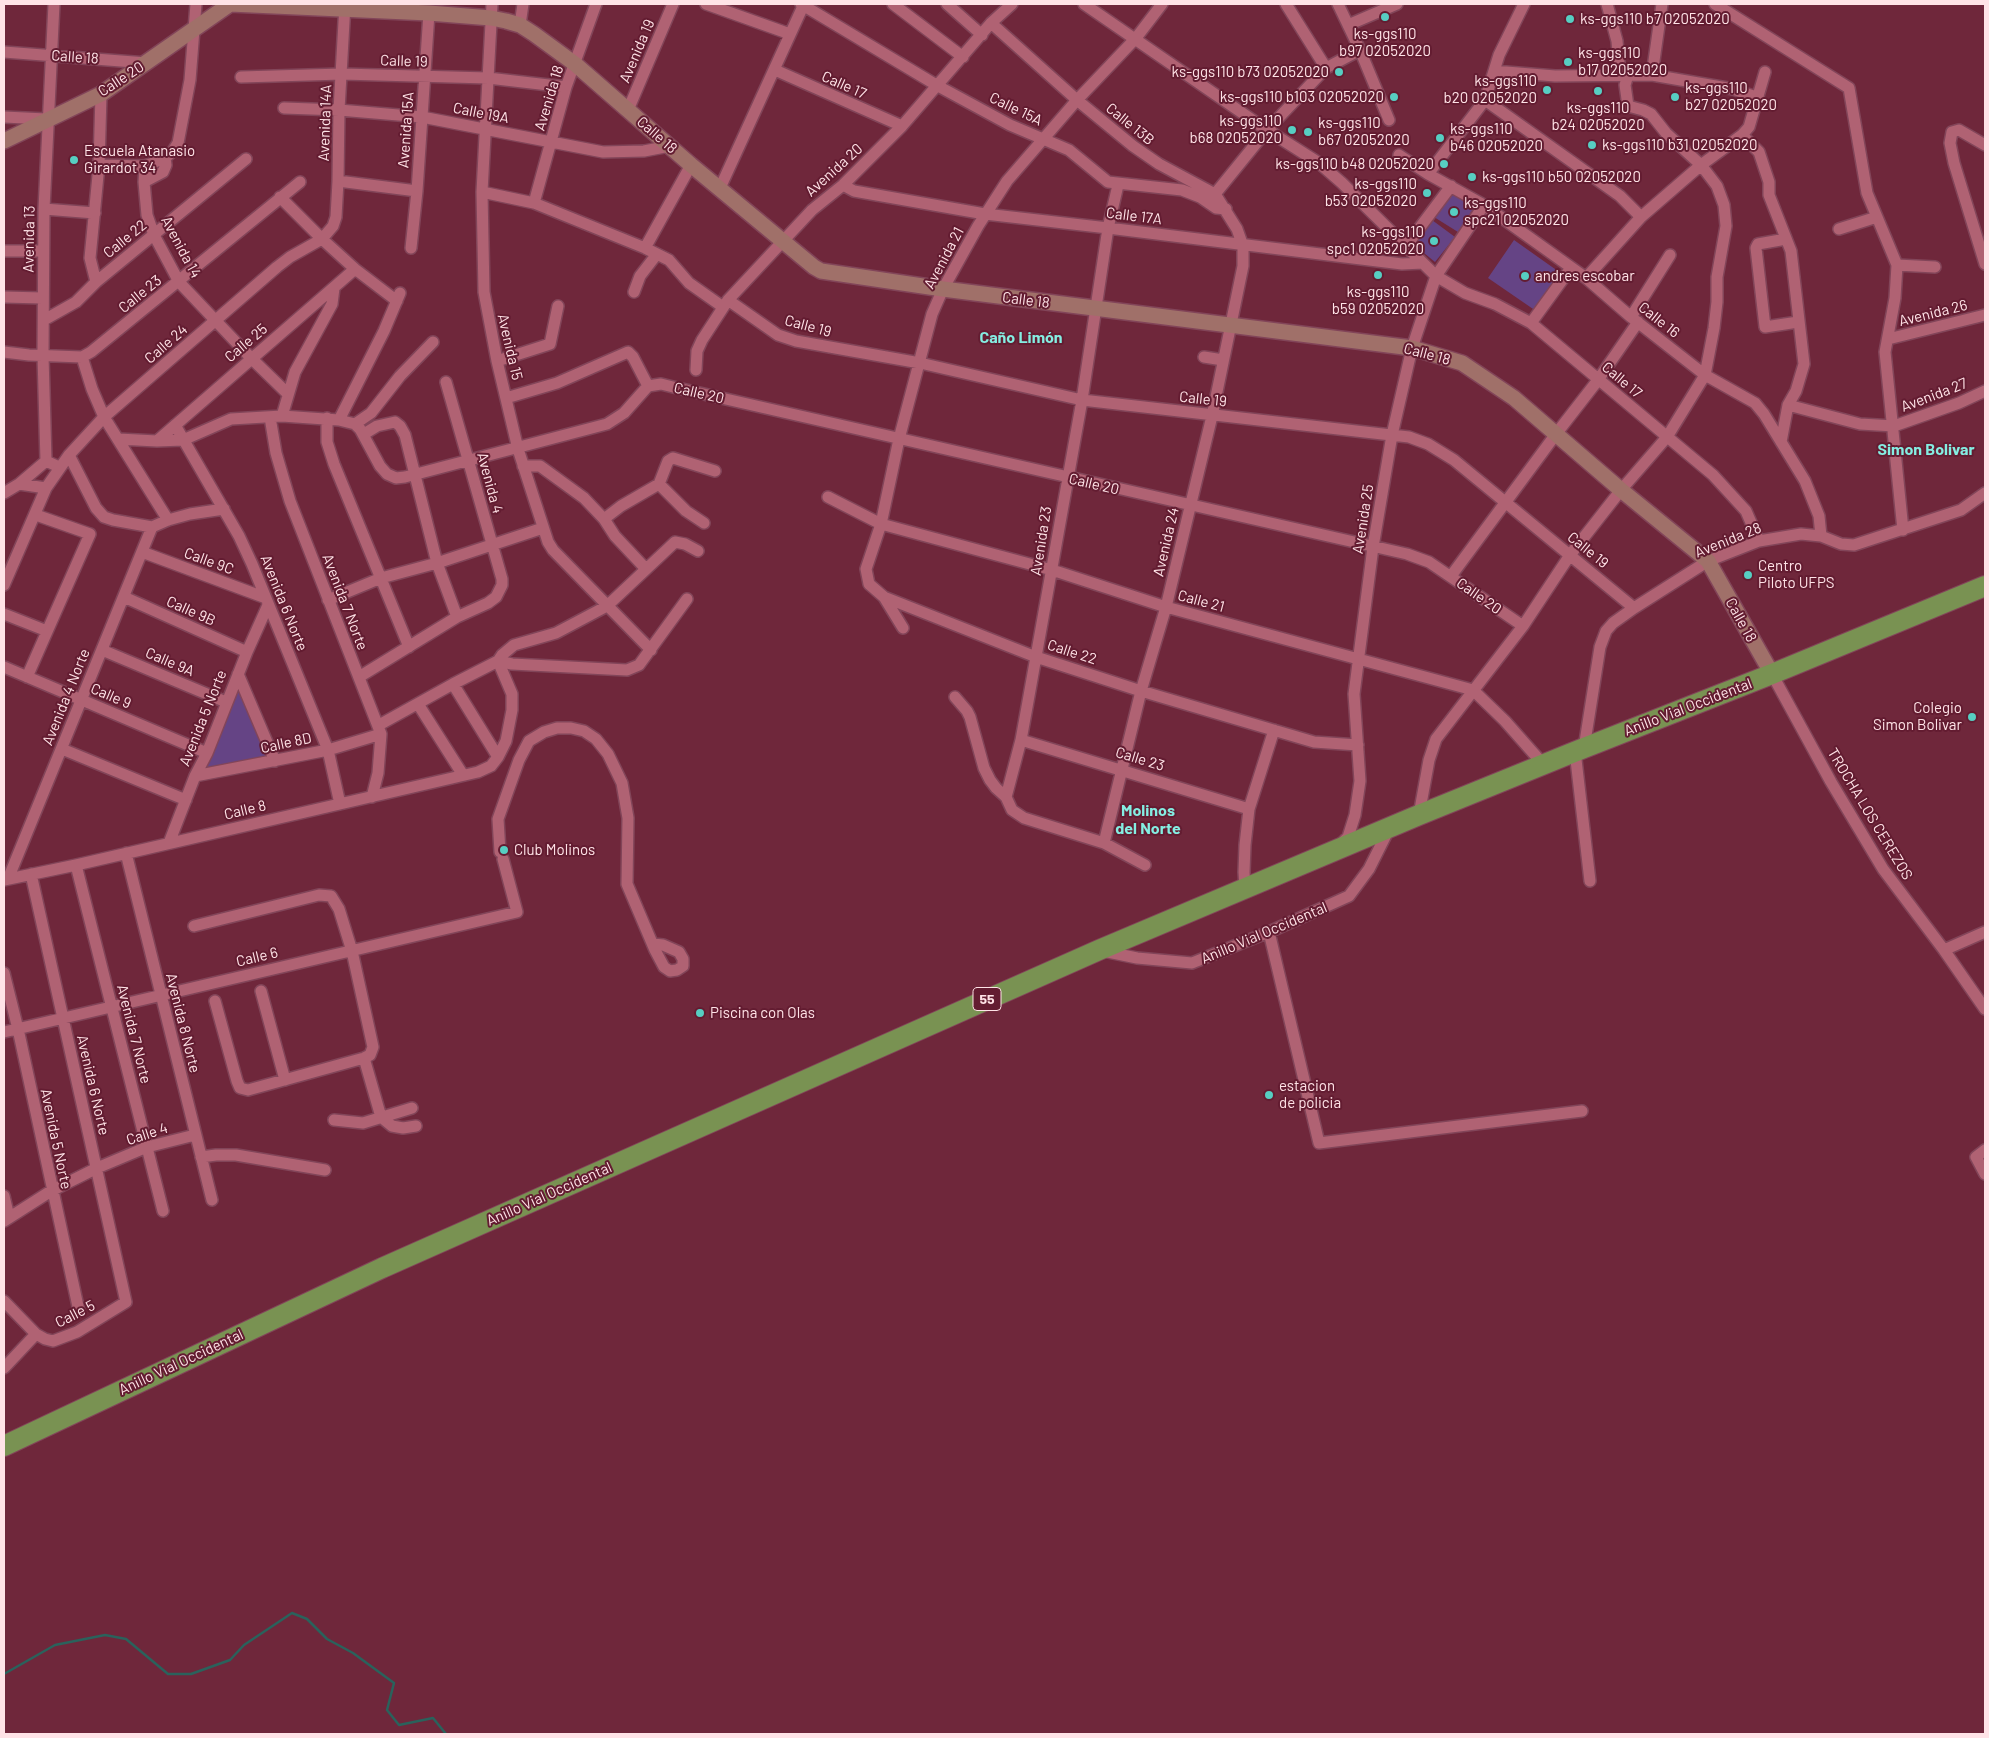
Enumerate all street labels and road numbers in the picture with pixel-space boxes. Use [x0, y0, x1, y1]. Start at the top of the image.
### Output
street label: Avenida 19 [616, 16, 658, 86]
street label: Calle 18 [51, 46, 99, 68]
street label: Calle 19 [380, 51, 428, 71]
street label: Calle 20 [95, 58, 147, 100]
street label: Avenida 18 [531, 63, 567, 133]
street label: Calle 17 [819, 67, 869, 103]
street label: Avenida 14A [315, 84, 335, 162]
street label: Calle 15A [987, 88, 1045, 130]
street label: Avenida 15A [394, 91, 418, 169]
street label: Calle 19A [451, 99, 511, 127]
street label: Calle 13B [1102, 99, 1158, 149]
street label: Calle 18 [633, 113, 681, 157]
street label: Avenida 20 [802, 140, 866, 200]
street label: Calle 17A [1105, 204, 1163, 228]
street label: Avenida 13 [19, 205, 39, 273]
street label: Avenida 14 [157, 213, 205, 281]
street label: Calle 22 [100, 216, 150, 262]
street label: Avenida 21 [920, 224, 968, 292]
street label: Calle 23 [115, 271, 165, 317]
street label: Calle 18 [1001, 288, 1051, 312]
street label: Avenida 26 [1897, 296, 1969, 330]
street label: Calle 16 [1635, 298, 1683, 342]
street label: Calle 19 [783, 311, 833, 341]
street label: Avenida 15 [494, 312, 526, 382]
street label: Calle 25 [221, 320, 271, 366]
street label: Calle 24 [141, 321, 191, 367]
street label: Calle 18 [1402, 339, 1452, 369]
street label: Calle 17 [1598, 358, 1646, 402]
street label: Avenida 27 [1898, 374, 1970, 416]
street label: Calle 20 [672, 378, 726, 408]
street label: Calle 19 [1178, 388, 1228, 410]
street label: Avenida 4 [473, 450, 507, 516]
street label: Calle 20 [1067, 469, 1121, 499]
street label: Avenida 25 [1349, 483, 1377, 555]
street label: Avenida 23 [1027, 505, 1055, 577]
street label: Avenida 24 [1149, 506, 1183, 578]
street label: Avenida 28 [1692, 519, 1764, 561]
street label: Calle 19 [1564, 528, 1612, 572]
street label: Calle 9C [182, 544, 236, 578]
street label: Avenida 7 Norte [318, 551, 372, 653]
street label: Avenida 6 Norte [257, 552, 311, 654]
street label: Calle 20 [1453, 574, 1505, 618]
street label: Calle 21 [1176, 586, 1226, 616]
street label: Calle 9B [164, 592, 218, 630]
street label: Calle 18 [1722, 595, 1760, 645]
street label: Calle 22 [1045, 636, 1099, 668]
street label: Calle 9A [143, 644, 197, 680]
street label: Avenida 4 Norte [38, 646, 94, 748]
street label: Avenida 5 Norte [176, 667, 230, 769]
street label: Anillo Vial Occidental [1622, 674, 1754, 740]
street label: Calle 9 [88, 679, 134, 713]
street label: Calle 8D [259, 729, 313, 757]
street label: Calle 23 [1113, 743, 1167, 775]
street label: TROCHA LOS CEREZOS [1824, 745, 1916, 883]
street label: Calle 8 [222, 796, 268, 824]
street label: Anillo Vial Occidental [1198, 898, 1330, 968]
street label: Calle 6 [234, 943, 280, 971]
street label: Avenida 8 Norte [162, 971, 204, 1075]
street label: Avenida 7 Norte [113, 983, 155, 1085]
road number: 55 [973, 988, 1001, 1011]
street label: Avenida 6 Norte [73, 1033, 113, 1137]
street label: Avenida 5 Norte [37, 1087, 75, 1191]
street label: Calle 4 [124, 1119, 170, 1149]
street label: Anillo Vial Occidental [483, 1158, 615, 1230]
street label: Calle 5 [52, 1296, 98, 1332]
street label: Anillo Vial Occidental [116, 1325, 246, 1399]

